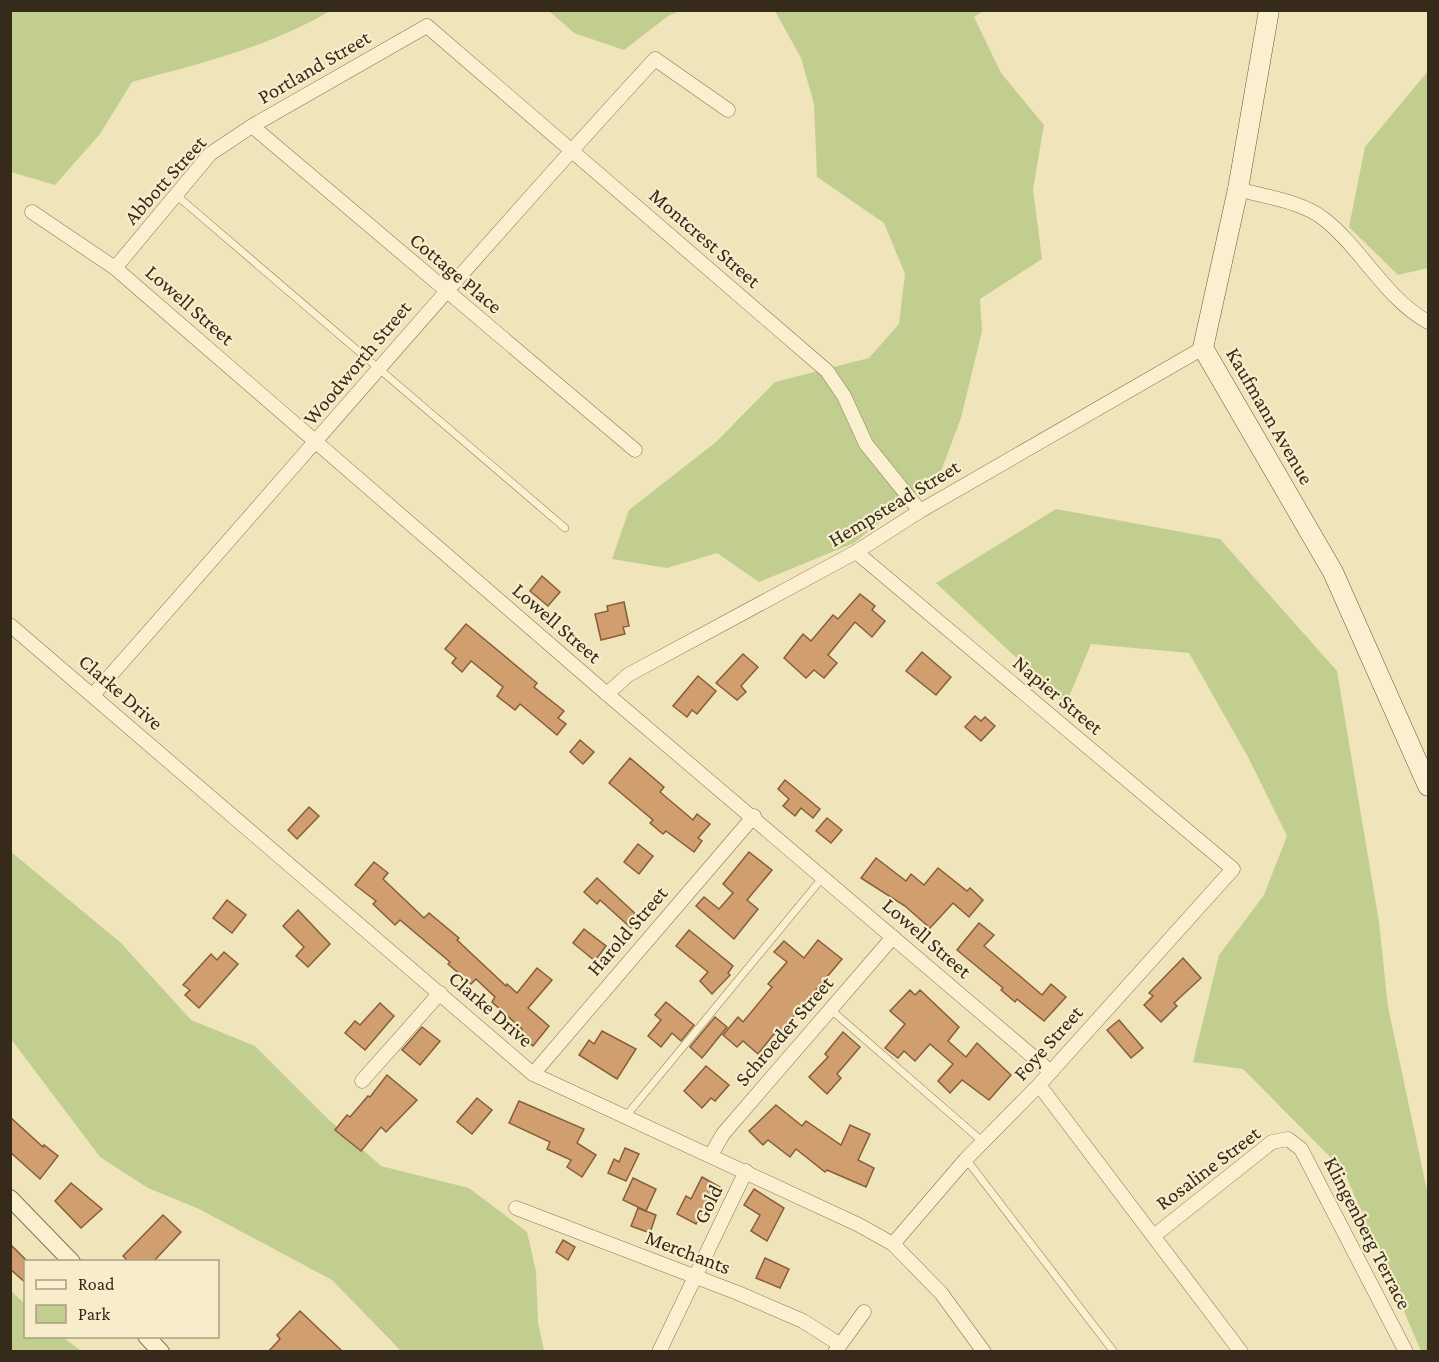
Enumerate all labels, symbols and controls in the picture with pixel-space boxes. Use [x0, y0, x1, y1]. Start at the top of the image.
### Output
street label: Portland Street [254, 25, 375, 109]
street label: Abbott Street [119, 130, 212, 229]
street label: Montcrest Street [645, 183, 766, 293]
street label: Cottage Place [405, 227, 507, 319]
street label: Lowell Street [141, 260, 240, 351]
street label: Woodworth Street [298, 295, 417, 430]
street label: Kaufmann Avenue [1221, 343, 1319, 489]
street label: Hempstead Street [824, 454, 965, 552]
street label: Lowell Street [508, 578, 607, 669]
street label: Clarke Drive [74, 649, 168, 735]
street label: Napier Street [1008, 651, 1109, 740]
street label: Harold Street [582, 881, 673, 981]
street label: Lowell Street [878, 893, 977, 984]
street label: Clarke Drive [444, 966, 538, 1052]
street label: Schroeder Street [730, 971, 839, 1091]
street label: Foye Street [1008, 1000, 1088, 1085]
street label: Rosaline Street [1151, 1120, 1266, 1215]
street label: Klingenberg Terrace [1319, 1153, 1417, 1313]
street label: Gold [688, 1181, 728, 1227]
street label: Merchants [642, 1225, 734, 1279]
legend [24, 1260, 219, 1338]
text: Road [78, 1274, 115, 1294]
text: Park [78, 1304, 110, 1324]

